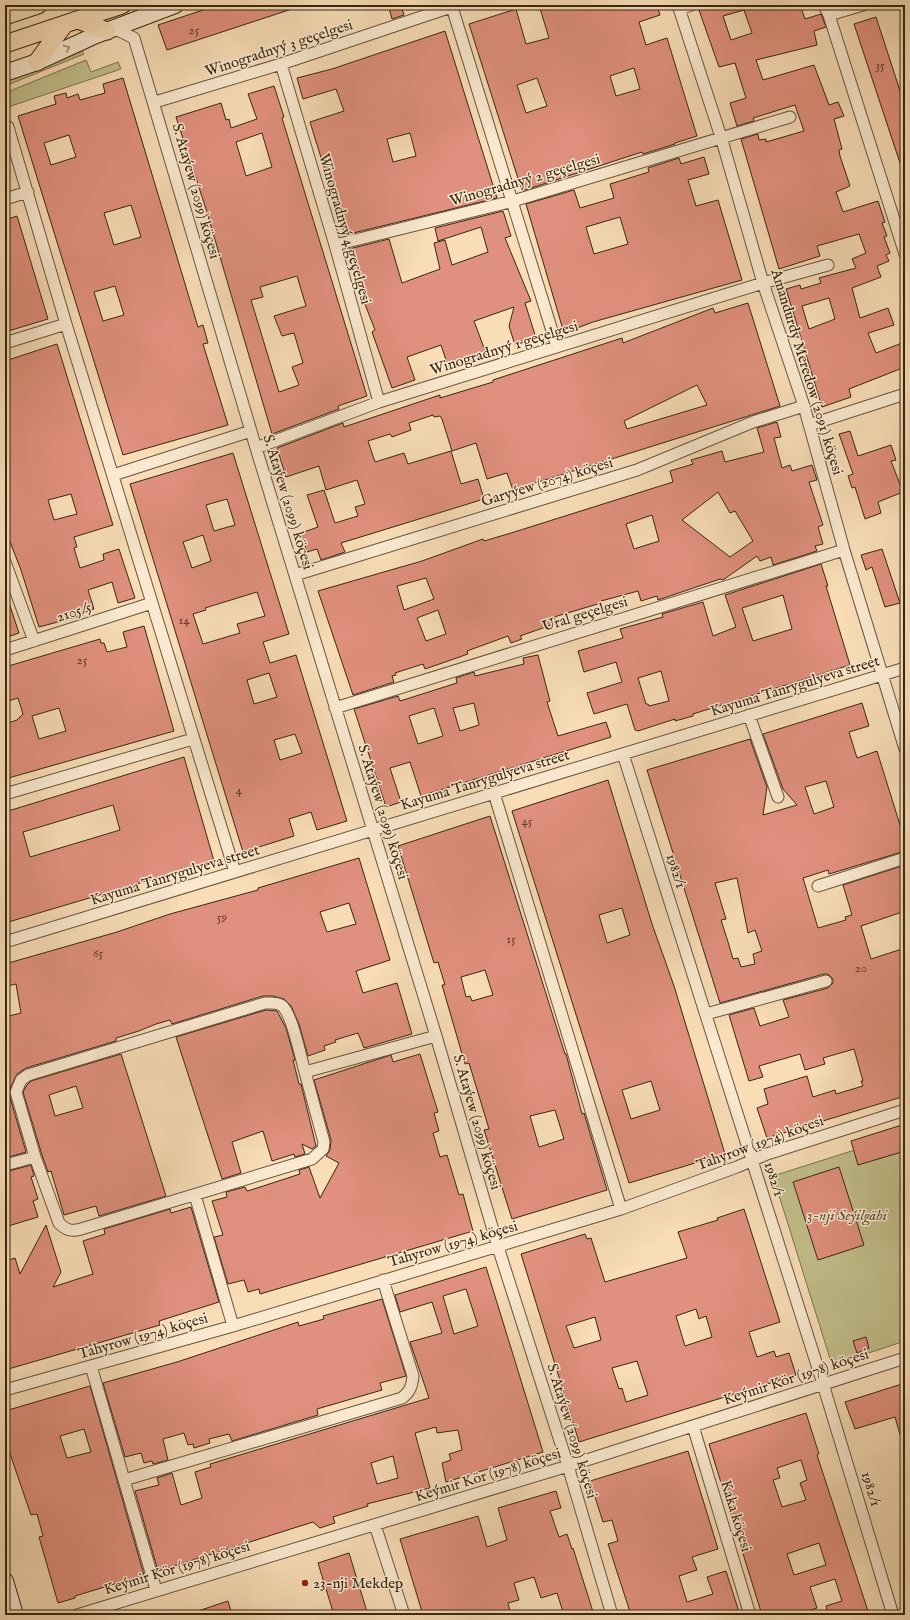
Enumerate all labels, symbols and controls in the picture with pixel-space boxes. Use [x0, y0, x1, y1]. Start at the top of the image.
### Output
street label: Winogradnyý 3 geçelgesi [203, 15, 355, 81]
house number: 25 [189, 22, 200, 39]
one-way arrow [63, 45, 71, 53]
house number: 35 [875, 57, 885, 74]
street label: S. Ataýew (2099) köçesi [168, 121, 224, 261]
street label: Winogradnyý 2 geçelgesi [448, 149, 602, 211]
street label: Winogradnyý 4 geçelgesi [314, 151, 376, 307]
street label: Amandurdy Meredow (2091) köçesi [766, 266, 847, 477]
street label: Winogradnyý 1 geçelgesi [428, 316, 580, 380]
street label: S. Ataýew (2099) köçesi [258, 432, 318, 572]
street label: Garyýew (2074) köçesi [479, 453, 615, 511]
street label: Ural geçelgesi [540, 592, 630, 636]
street label: 2105/5 [54, 597, 95, 627]
house number: 14 [178, 612, 190, 629]
street label: Kayuma Tanrygulyeva street [708, 651, 882, 721]
house number: 25 [77, 652, 88, 669]
street label: S. Ataýew (2099) köçesi [353, 742, 413, 882]
street label: Kayuma Tanrygulyeva street [398, 745, 572, 815]
house number: 4 [236, 782, 243, 799]
house number: 45 [521, 813, 533, 830]
street label: Kayuma Tanrygulyeva street [88, 840, 262, 910]
street label: 1982/1 [661, 851, 691, 891]
house number: 59 [217, 909, 228, 926]
house number: 15 [506, 931, 516, 948]
house number: 65 [93, 945, 103, 962]
house number: 20 [855, 960, 867, 977]
street label: S. Ataýew (2099) köçesi [449, 1052, 505, 1192]
street label: Tahyrow (1974) köçesi [694, 1111, 826, 1175]
street label: 1982/1 [759, 1159, 789, 1199]
park label: 3-nji Seýilgähi [807, 1206, 889, 1226]
street label: Tahyrow (1974) köçesi [386, 1216, 520, 1272]
street label: Tahyrow (1974) köçesi [76, 1308, 210, 1364]
street label: Keýmir Kör (1978) köçesi [721, 1345, 871, 1409]
street label: S. Ataýew (2099) köçesi [542, 1361, 602, 1501]
street label: Keýmir Kör (1978) köçesi [413, 1444, 563, 1506]
street label: 1982/1 [857, 1469, 885, 1509]
street label: Kaka köçesi [716, 1478, 756, 1554]
street label: Keýmir Kör (1978) köçesi [102, 1537, 252, 1599]
place label: 23-nji Mekdep [313, 1574, 403, 1593]
marker: 23-nji Mekdep [300, 1578, 310, 1588]

